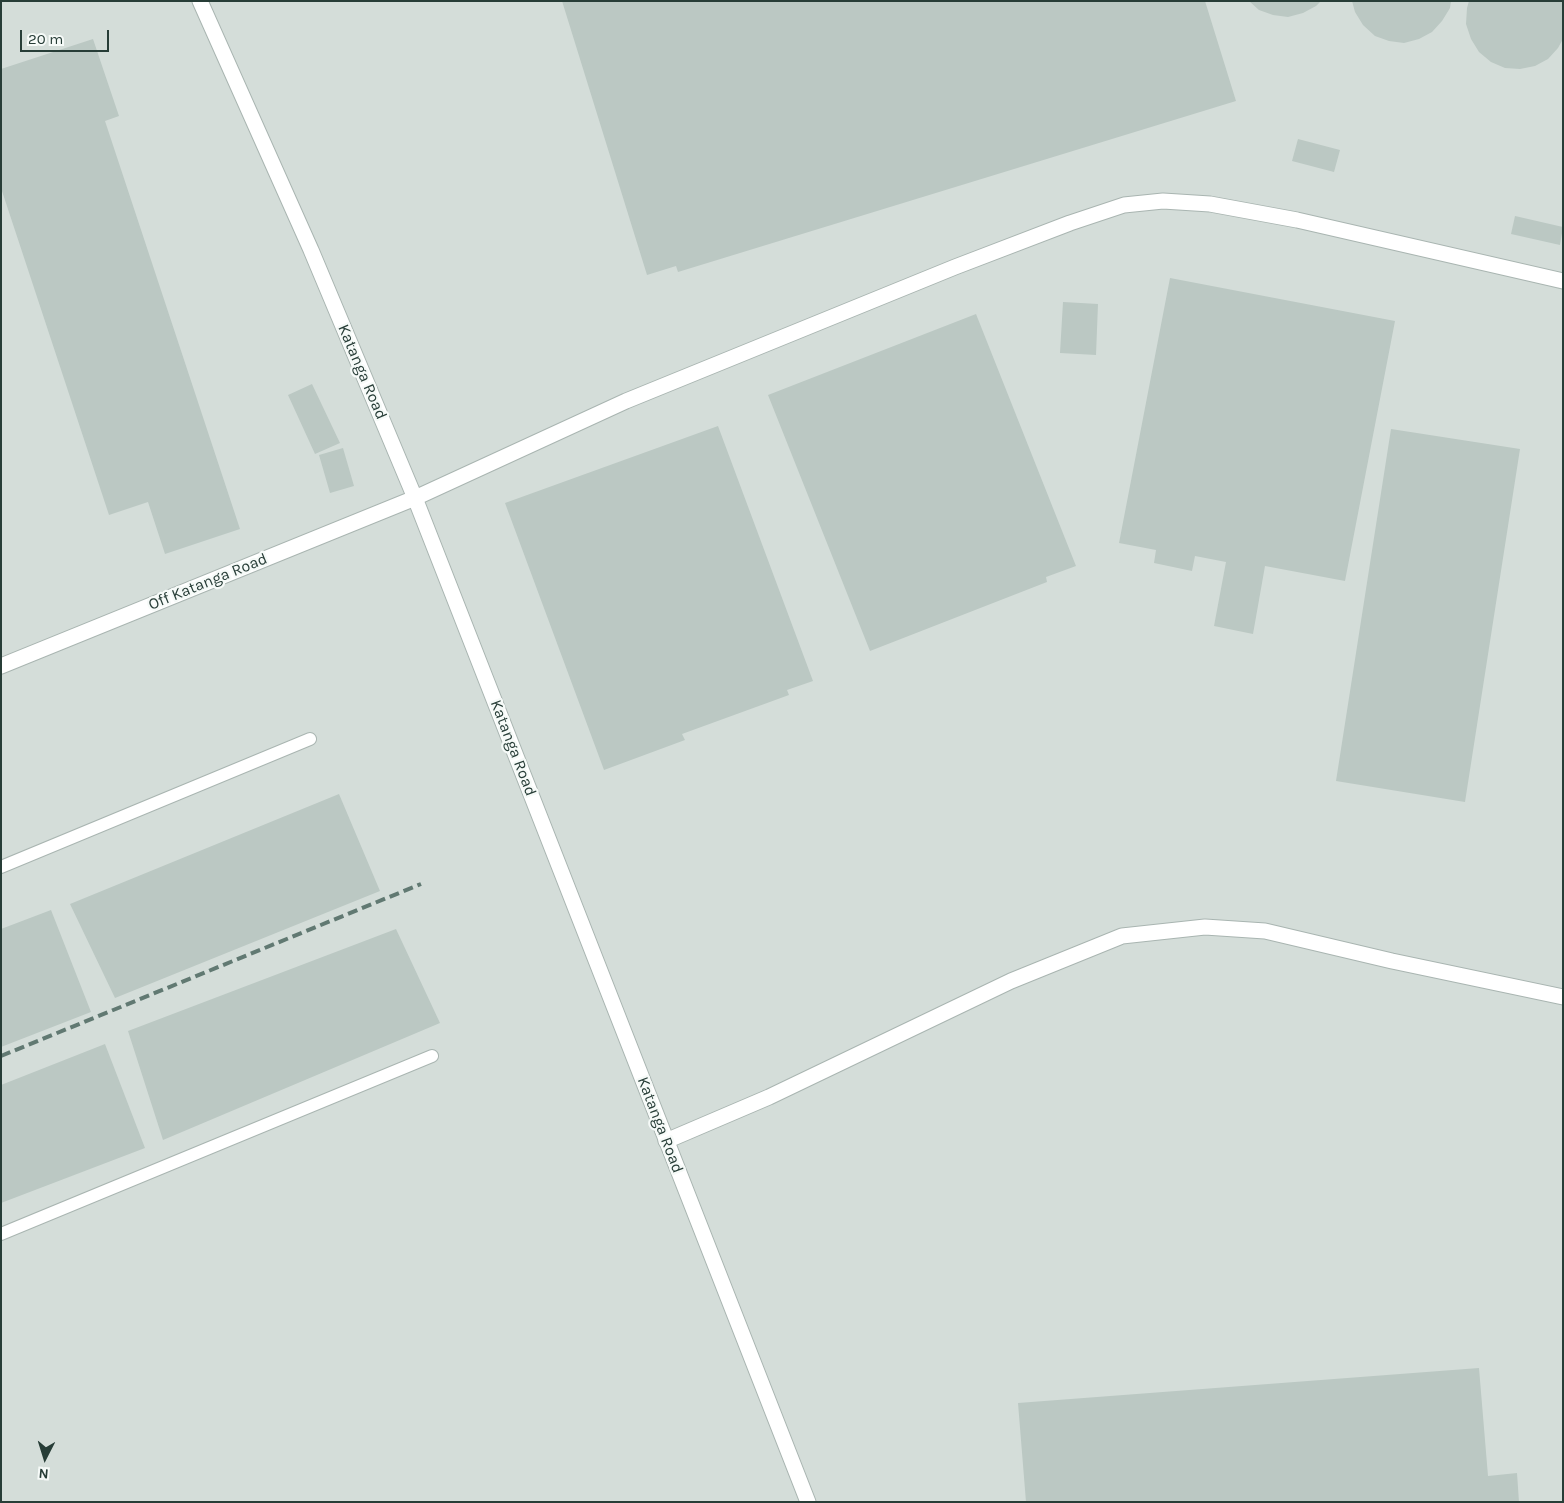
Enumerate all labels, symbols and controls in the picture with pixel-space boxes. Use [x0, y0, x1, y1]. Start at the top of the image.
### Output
scale bar [22, 20, 111, 52]
text: 20 m [28, 30, 63, 48]
street label: Katanga Road [333, 322, 391, 422]
street label: Off Katanga Road [146, 549, 270, 615]
street label: Katanga Road [486, 697, 540, 799]
street label: Katanga Road [633, 1074, 687, 1176]
north arrow [20, 1433, 70, 1483]
text: N [38, 1465, 49, 1482]

